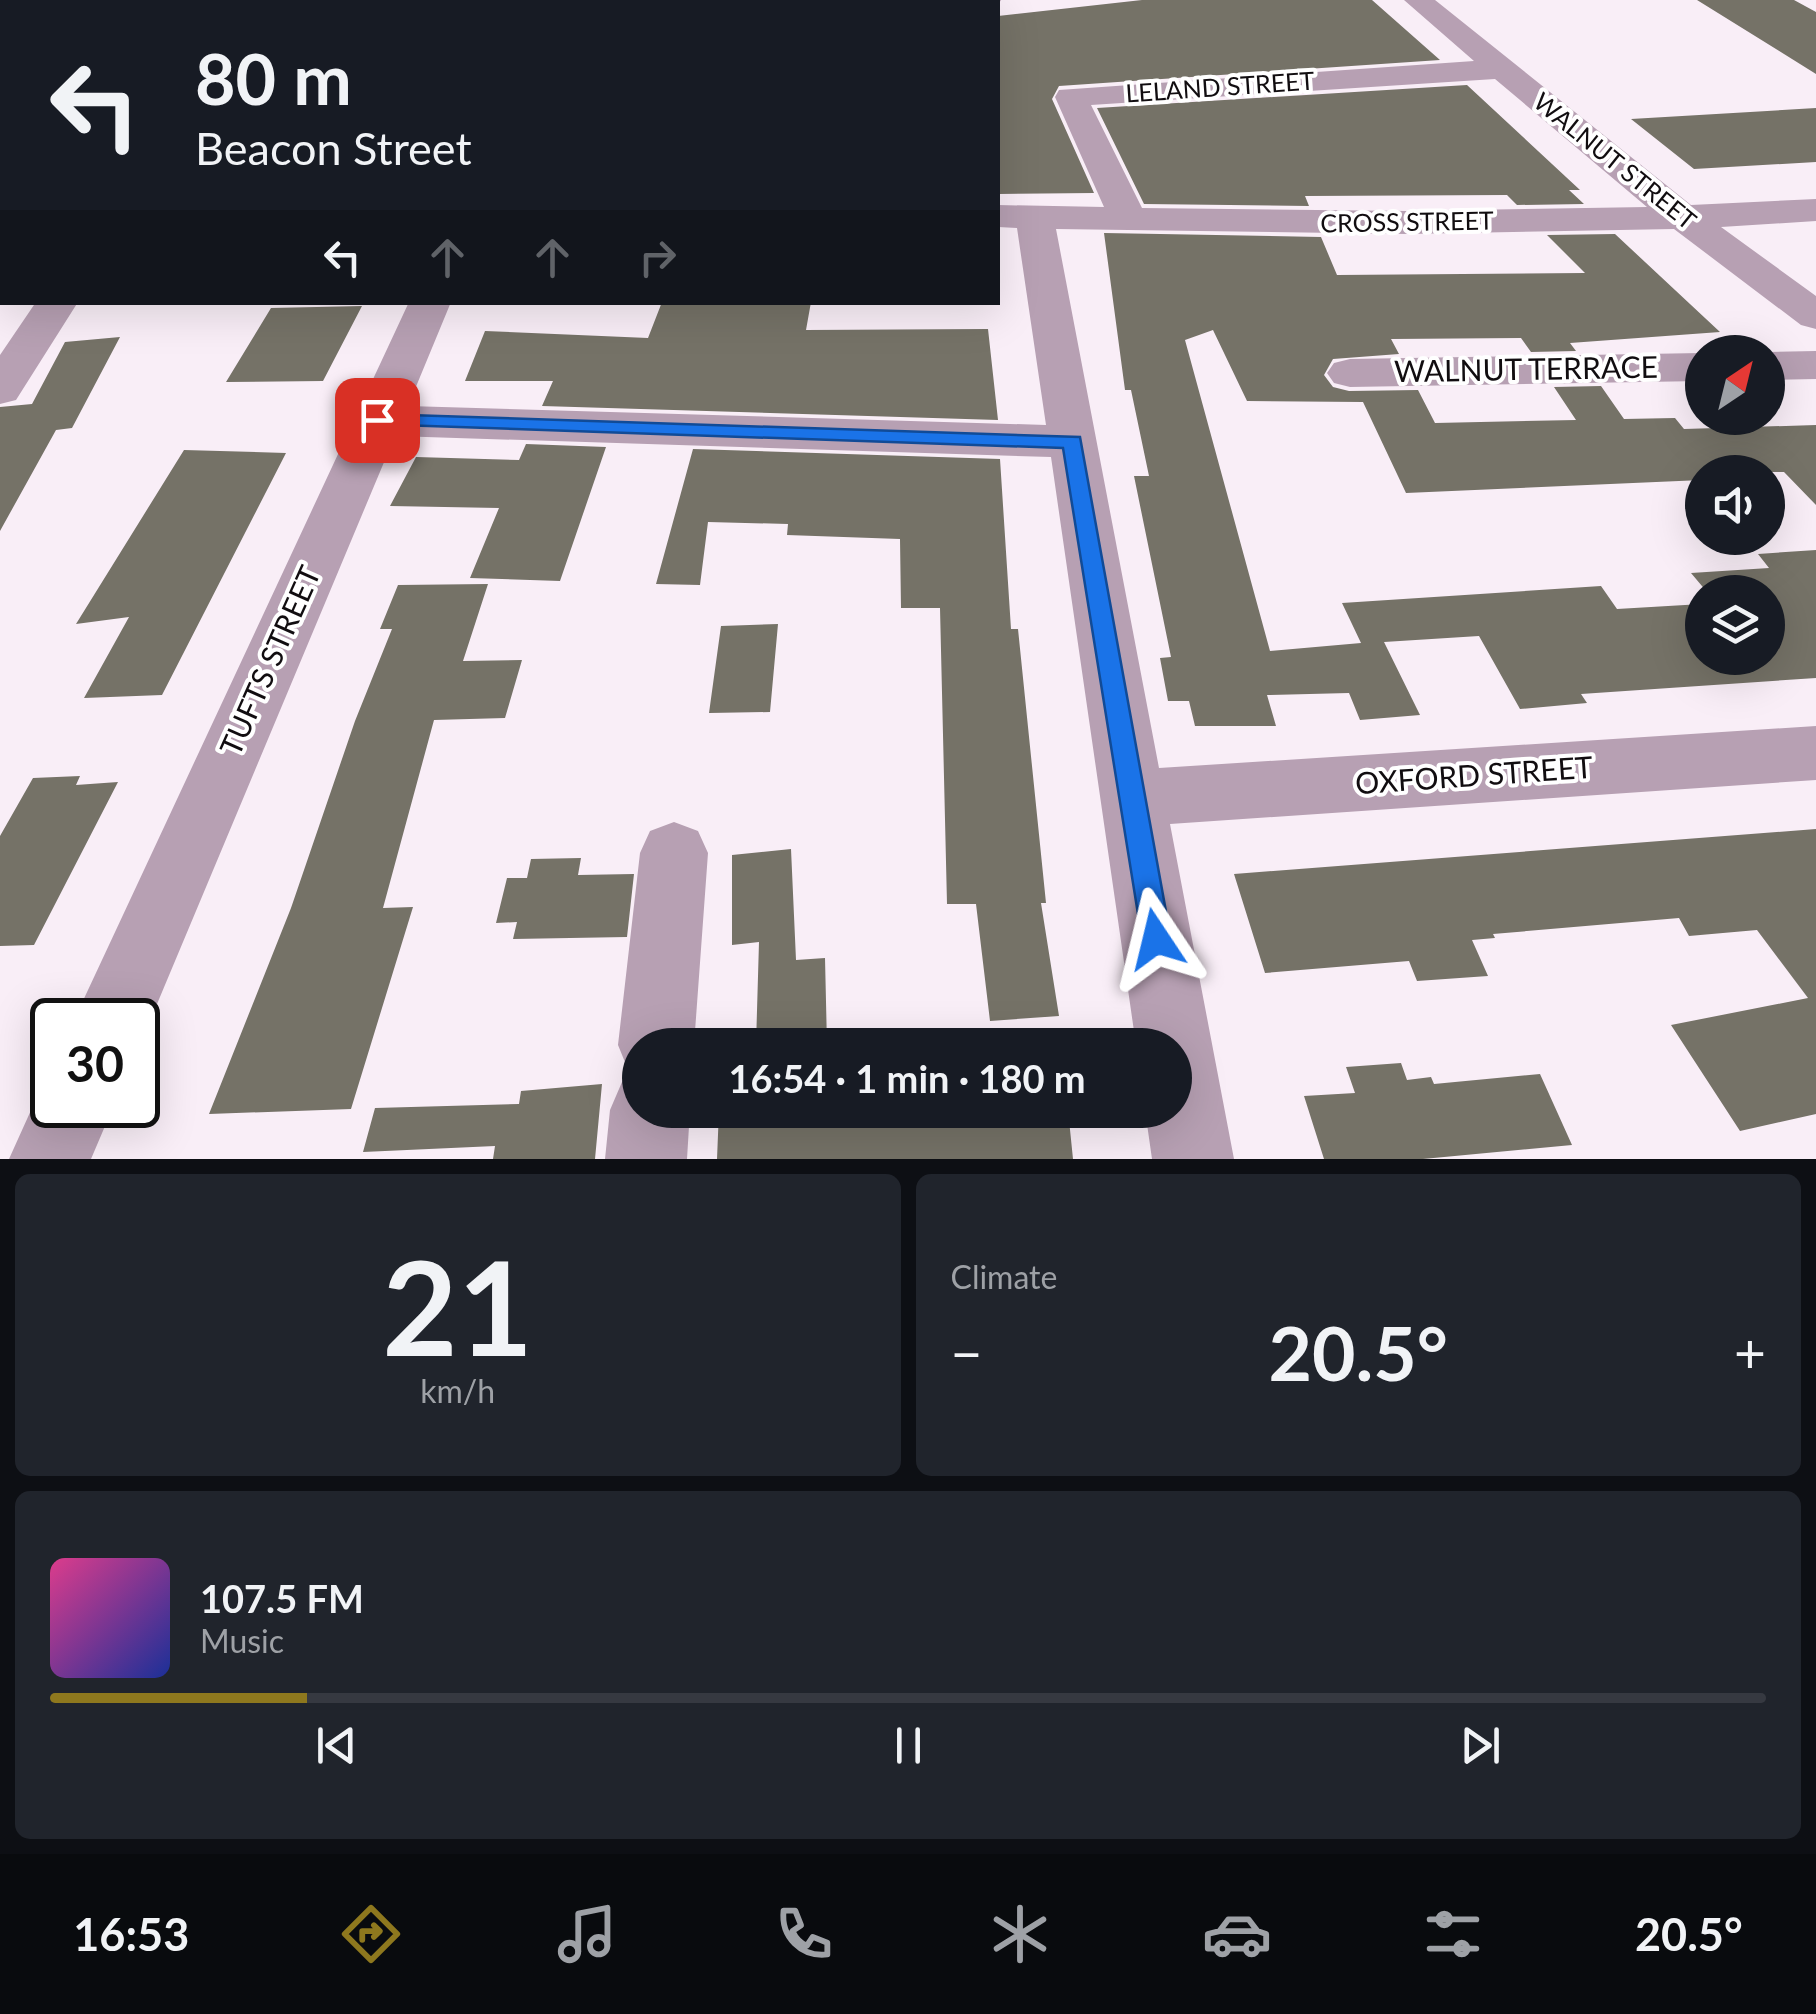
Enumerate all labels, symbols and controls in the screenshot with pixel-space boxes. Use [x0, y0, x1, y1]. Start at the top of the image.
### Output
text: 80 m [195, 36, 352, 120]
icon: left [30, 40, 160, 170]
street label: LELAND STREET [1125, 64, 1316, 108]
street label: WALNUT STREET [1528, 86, 1703, 235]
text: Beacon Street [195, 121, 472, 175]
street label: CROSS STREET [1320, 204, 1494, 238]
icon: left [315, 230, 370, 285]
icon: ahead [420, 230, 475, 285]
icon: ahead [525, 230, 580, 285]
icon: right [630, 230, 685, 285]
north arrow [1685, 335, 1785, 435]
map controls [1685, 335, 1785, 675]
street label: WALNUT TERRACE [1394, 348, 1658, 388]
pin [335, 378, 420, 463]
icon: arrive [350, 393, 405, 448]
button: sound [1685, 455, 1785, 555]
street label: TUFTS STREET [211, 560, 327, 760]
button: layers [1685, 575, 1785, 675]
street label: OXFORD STREET [1354, 748, 1594, 800]
position arrow [1104, 887, 1208, 991]
speed limit sign: 30 [30, 998, 160, 1128]
text: 16:54 · 1 min · 180 m [728, 1055, 1086, 1101]
text: 21 [382, 1228, 533, 1384]
text: Climate [951, 1257, 1057, 1296]
text: 20.5° [1269, 1307, 1448, 1397]
text: − [951, 1319, 982, 1385]
text: + [1734, 1319, 1766, 1385]
text: km/h [420, 1371, 495, 1410]
text: 107.5 FM [200, 1575, 364, 1621]
text: Music [200, 1621, 284, 1660]
icon: previous [309, 1718, 364, 1773]
icon: pause [881, 1718, 936, 1773]
icon: next [1453, 1718, 1508, 1773]
icon: directions [336, 1899, 406, 1969]
icon: music [552, 1899, 622, 1969]
icon: phone [769, 1899, 839, 1969]
icon: climate [985, 1899, 1055, 1969]
icon: car [1202, 1899, 1272, 1969]
icon: filters [1418, 1899, 1488, 1969]
text: 16:53 [73, 1907, 189, 1961]
text: 20.5° [1635, 1907, 1743, 1961]

